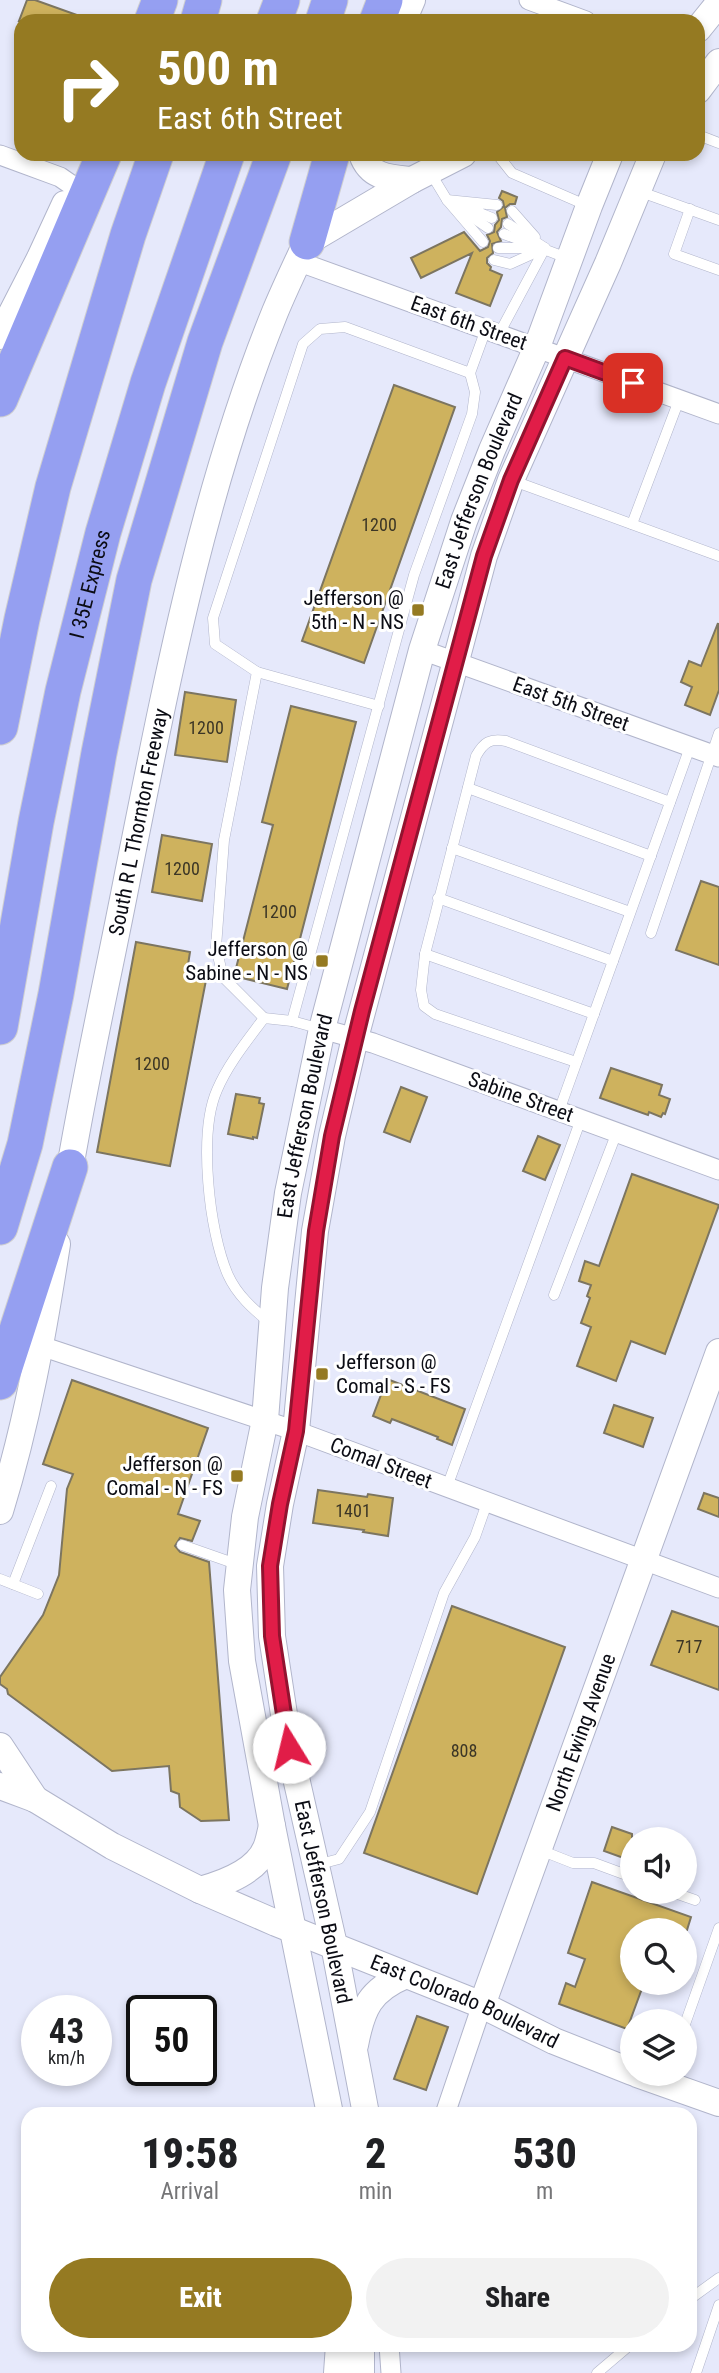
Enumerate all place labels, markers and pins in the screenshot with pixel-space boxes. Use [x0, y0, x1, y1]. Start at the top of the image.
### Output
pin [603, 353, 663, 413]
place label: Jefferson @ 5th - N - NS [303, 586, 404, 634]
marker: Jefferson @ 5th - N - NS [410, 602, 426, 618]
place label: Jefferson @ Sabine - N - NS [185, 937, 308, 985]
marker: Jefferson @ Sabine - N - NS [314, 953, 330, 969]
place label: Jefferson @ Comal - S - FS [336, 1350, 451, 1398]
marker: Jefferson @ Comal - S - FS [314, 1366, 330, 1382]
place label: Jefferson @ Comal - N - FS [106, 1452, 223, 1500]
marker: Jefferson @ Comal - N - FS [229, 1468, 245, 1484]

